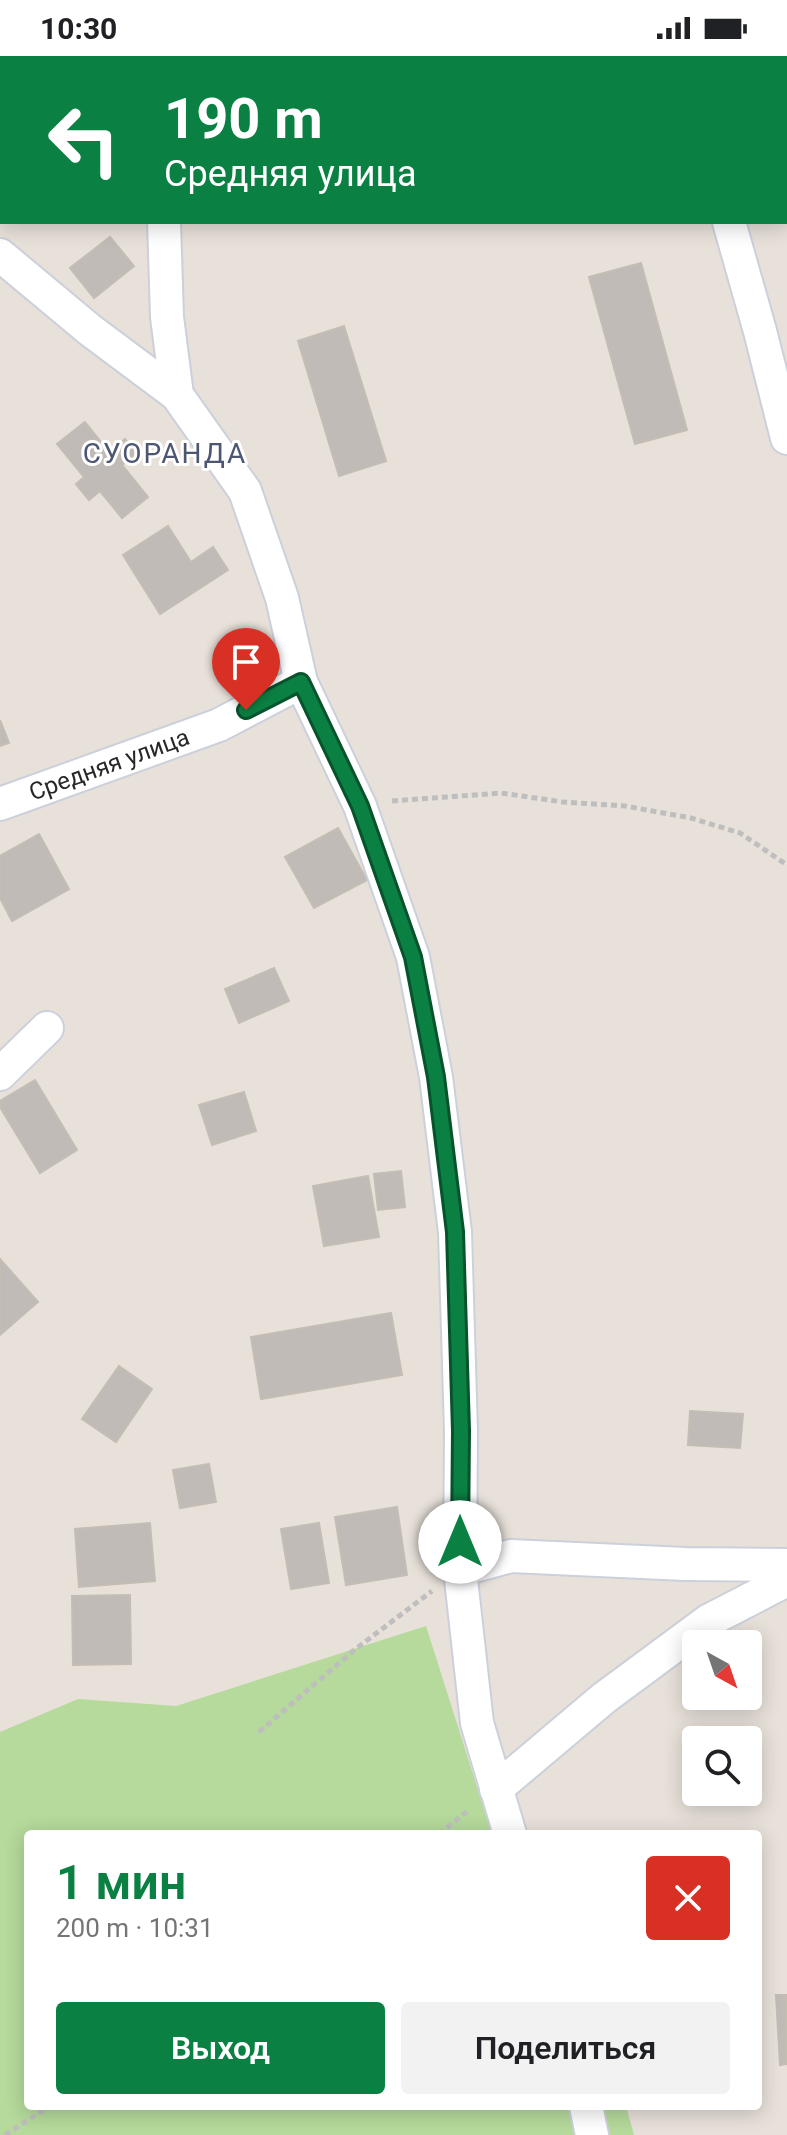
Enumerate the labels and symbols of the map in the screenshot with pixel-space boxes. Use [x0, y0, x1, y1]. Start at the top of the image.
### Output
district label: СУОРАНДА [83, 437, 247, 470]
pin [212, 628, 280, 710]
street label: Средняя улица [25, 723, 193, 806]
position arrow [418, 1500, 502, 1584]
north arrow [682, 1630, 762, 1710]

